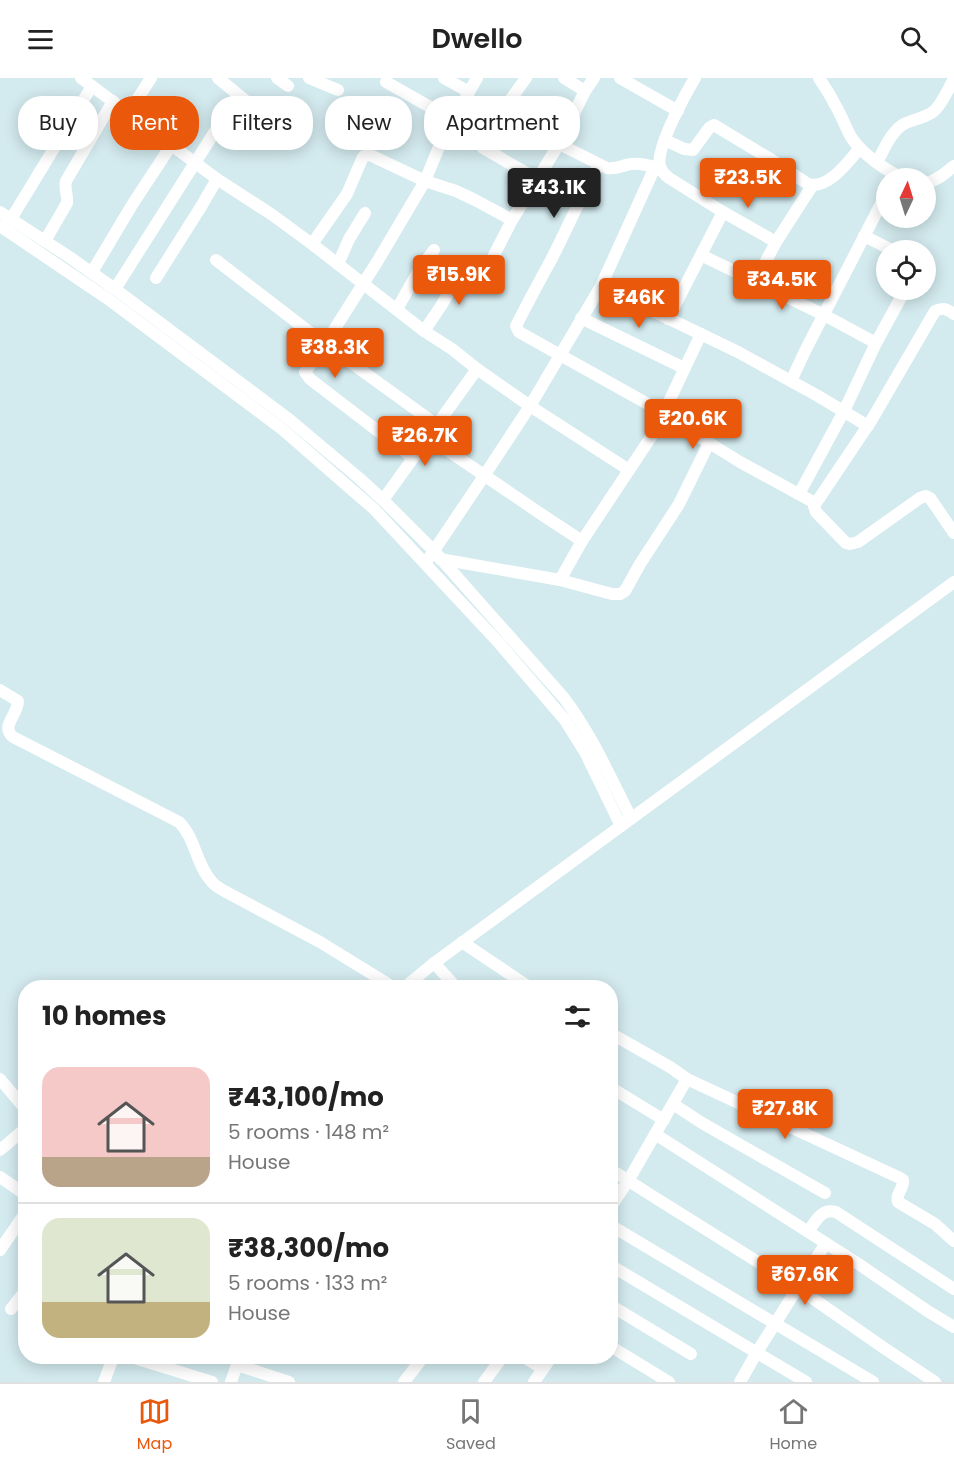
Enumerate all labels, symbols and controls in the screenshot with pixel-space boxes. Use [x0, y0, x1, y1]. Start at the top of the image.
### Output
text: Dwello [431, 20, 523, 57]
icon: menu [24, 23, 57, 56]
icon: search [897, 23, 930, 56]
chip: Buy [18, 96, 98, 150]
chip: Rent [110, 96, 199, 150]
chip: Filters [211, 96, 313, 150]
chip: New [325, 96, 412, 150]
chip: Apartment [424, 96, 580, 150]
pin: ₹23.5K [699, 158, 797, 209]
text: ₹23.5K [714, 163, 782, 191]
pin: ₹43.1K [505, 168, 603, 219]
north arrow [876, 168, 936, 228]
map controls [876, 168, 936, 300]
text: ₹43.1K [522, 173, 586, 201]
button: locate [876, 240, 936, 300]
pin: ₹15.9K [410, 255, 508, 306]
text: ₹15.9K [427, 260, 491, 288]
pin: ₹34.5K [733, 260, 831, 311]
text: ₹34.5K [747, 265, 817, 293]
pin: ₹46K [603, 278, 675, 329]
text: ₹46K [613, 283, 665, 311]
pin: ₹38.3K [286, 328, 384, 379]
text: ₹38.3K [301, 333, 369, 361]
pin: ₹20.6K [644, 399, 742, 450]
text: ₹20.6K [659, 404, 727, 432]
pin: ₹26.7K [376, 416, 474, 467]
text: ₹26.7K [392, 421, 458, 449]
text: 10 homes [42, 998, 166, 1034]
icon: filters [561, 1000, 594, 1033]
text: ₹43,100/mo [228, 1079, 384, 1115]
pin: ₹27.8K [736, 1089, 834, 1140]
icon: home [90, 1091, 162, 1163]
text: ₹27.8K [752, 1094, 818, 1122]
text: 5 rooms · 148 m² [228, 1118, 389, 1146]
text: House [228, 1148, 290, 1176]
text: ₹38,300/mo [228, 1230, 389, 1266]
icon: home [90, 1242, 162, 1314]
pin: ₹67.6K [756, 1255, 854, 1306]
text: ₹67.6K [771, 1260, 839, 1288]
text: 5 rooms · 133 m² [228, 1269, 387, 1297]
text: House [228, 1299, 290, 1327]
tab: Map [137, 1395, 172, 1456]
tab: Saved [446, 1395, 496, 1456]
tab: Home [769, 1395, 817, 1456]

